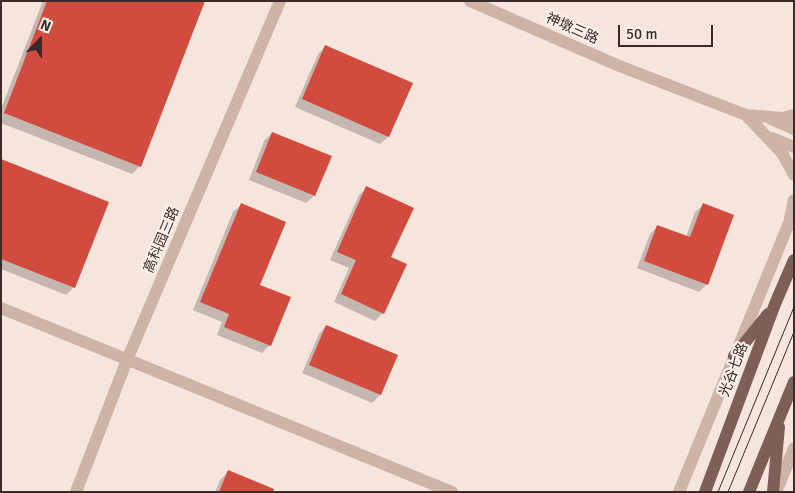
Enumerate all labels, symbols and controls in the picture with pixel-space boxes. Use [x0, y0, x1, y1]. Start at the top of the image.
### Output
street label: 神墩三路 [543, 10, 601, 48]
north arrow [15, 15, 65, 65]
scale bar [620, 15, 715, 47]
text: N [38, 16, 54, 35]
text: 50 m [626, 25, 657, 43]
street label: 高科园三路 [141, 205, 183, 275]
street label: 光谷七路 [716, 341, 752, 399]

